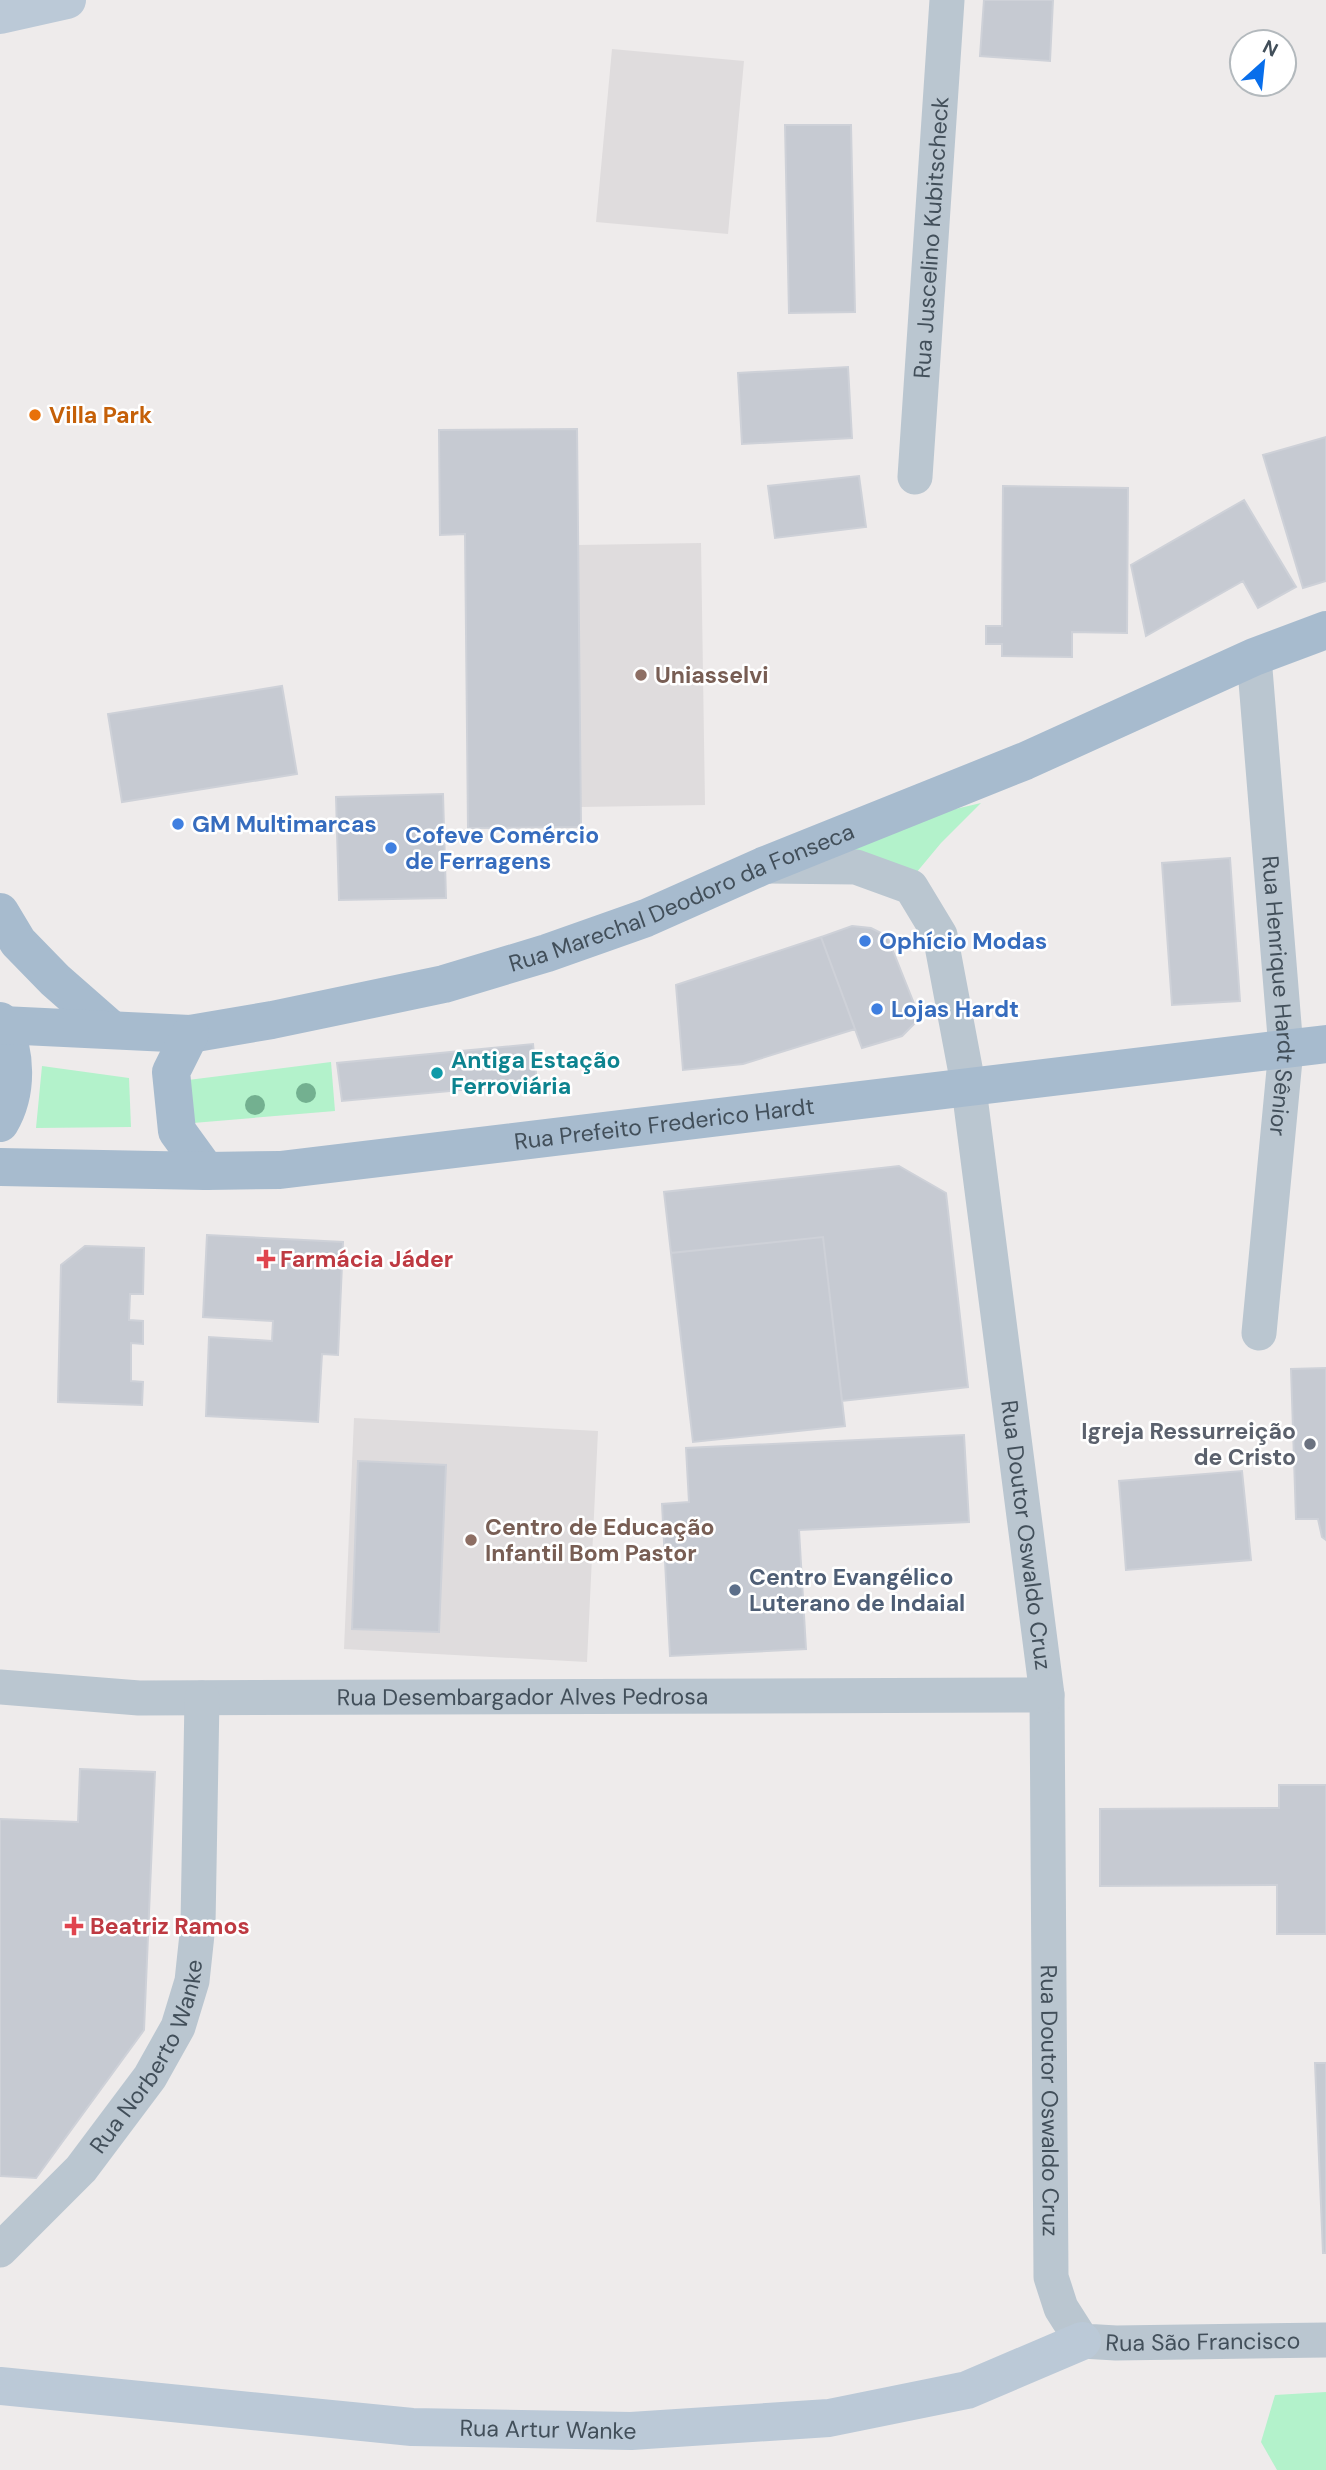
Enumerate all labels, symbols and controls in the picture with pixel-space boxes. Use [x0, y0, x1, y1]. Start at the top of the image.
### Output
north arrow [1228, 28, 1298, 98]
text: N [1259, 34, 1282, 63]
street label: Rua Juscelino Kubitscheck [907, 95, 956, 380]
place label: Villa Park [49, 400, 152, 430]
marker: Villa Park [27, 407, 43, 423]
place label: Uniasselvi [655, 660, 768, 690]
marker: Uniasselvi [633, 667, 649, 683]
place label: GM Multimarcas [192, 809, 377, 839]
marker: GM Multimarcas [170, 816, 186, 832]
street label: Rua Marechal Deodoro da Fonseca [505, 816, 858, 979]
place label: Cofeve Comércio de Ferragens [405, 820, 599, 876]
marker: Cofeve Comércio de Ferragens [383, 840, 399, 856]
street label: Rua Henrique Hardt Sênior [1255, 854, 1301, 1137]
place label: Ophício Modas [879, 926, 1047, 956]
marker: Ophício Modas [857, 933, 873, 949]
place label: Lojas Hardt [891, 994, 1019, 1024]
marker: Lojas Hardt [869, 1001, 885, 1017]
place label: Antiga Estação Ferroviária [451, 1045, 621, 1101]
marker: Antiga Estação Ferroviária [429, 1065, 445, 1081]
street label: Rua Prefeito Frederico Hardt [512, 1091, 816, 1157]
place label: Farmácia Jáder [280, 1244, 453, 1274]
marker: Farmácia Jáder [258, 1251, 274, 1267]
street label: Rua Doutor Oswaldo Cruz [994, 1398, 1059, 1672]
place label: Igreja Ressurreição de Cristo [1081, 1416, 1296, 1472]
marker: Igreja Ressurreição de Cristo [1302, 1436, 1318, 1452]
place label: Centro de Educação Infantil Bom Pastor [485, 1512, 715, 1568]
marker: Centro de Educação Infantil Bom Pastor [463, 1532, 479, 1548]
place label: Centro Evangélico Luterano de Indaial [749, 1562, 965, 1618]
marker: Centro Evangélico Luterano de Indaial [727, 1582, 743, 1598]
street label: Rua Desembargador Alves Pedrosa [337, 1681, 708, 1712]
place label: Beatriz Ramos [90, 1911, 250, 1941]
marker: Beatriz Ramos [64, 1916, 84, 1936]
street label: Rua Norberto Wanke [83, 1958, 209, 2160]
street label: Rua Doutor Oswaldo Cruz [1034, 1965, 1066, 2237]
street label: Rua São Francisco [1105, 2325, 1300, 2358]
street label: Rua Artur Wanke [459, 2413, 637, 2446]

